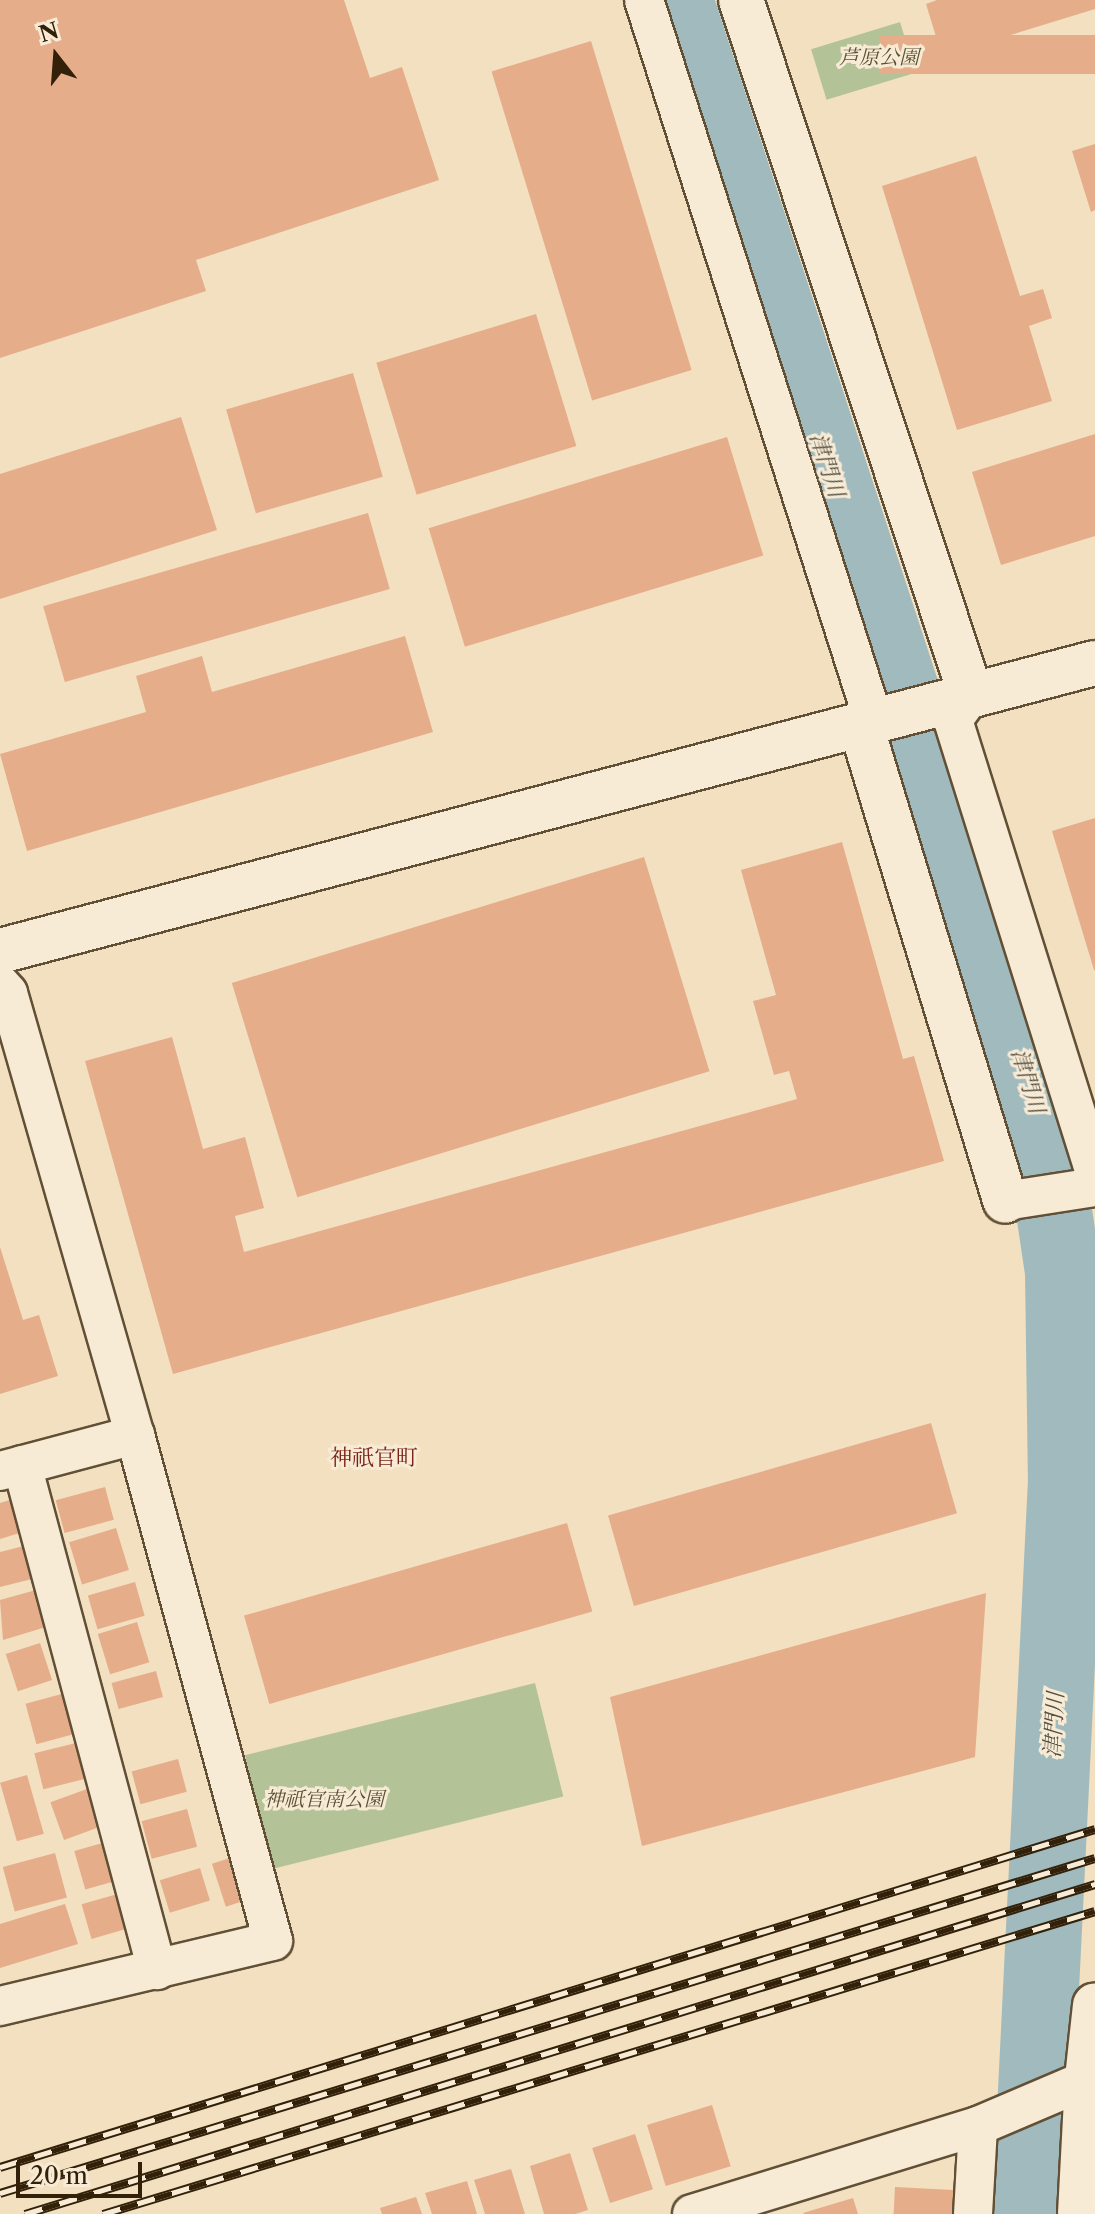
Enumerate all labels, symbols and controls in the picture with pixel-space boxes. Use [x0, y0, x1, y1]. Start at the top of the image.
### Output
north arrow [16, 16, 96, 96]
text: N [36, 17, 62, 48]
park label: 芦原公園 [839, 45, 919, 69]
water label: 津門川 [804, 430, 850, 500]
water label: 津門川 [1006, 1046, 1050, 1116]
district label: 神祇官町 [330, 1445, 418, 1471]
water label: 津門川 [1039, 1691, 1069, 1759]
park label: 神祇官南公園 [264, 1787, 384, 1811]
scale bar [20, 2146, 146, 2196]
text: 20 m [30, 2161, 88, 2190]

